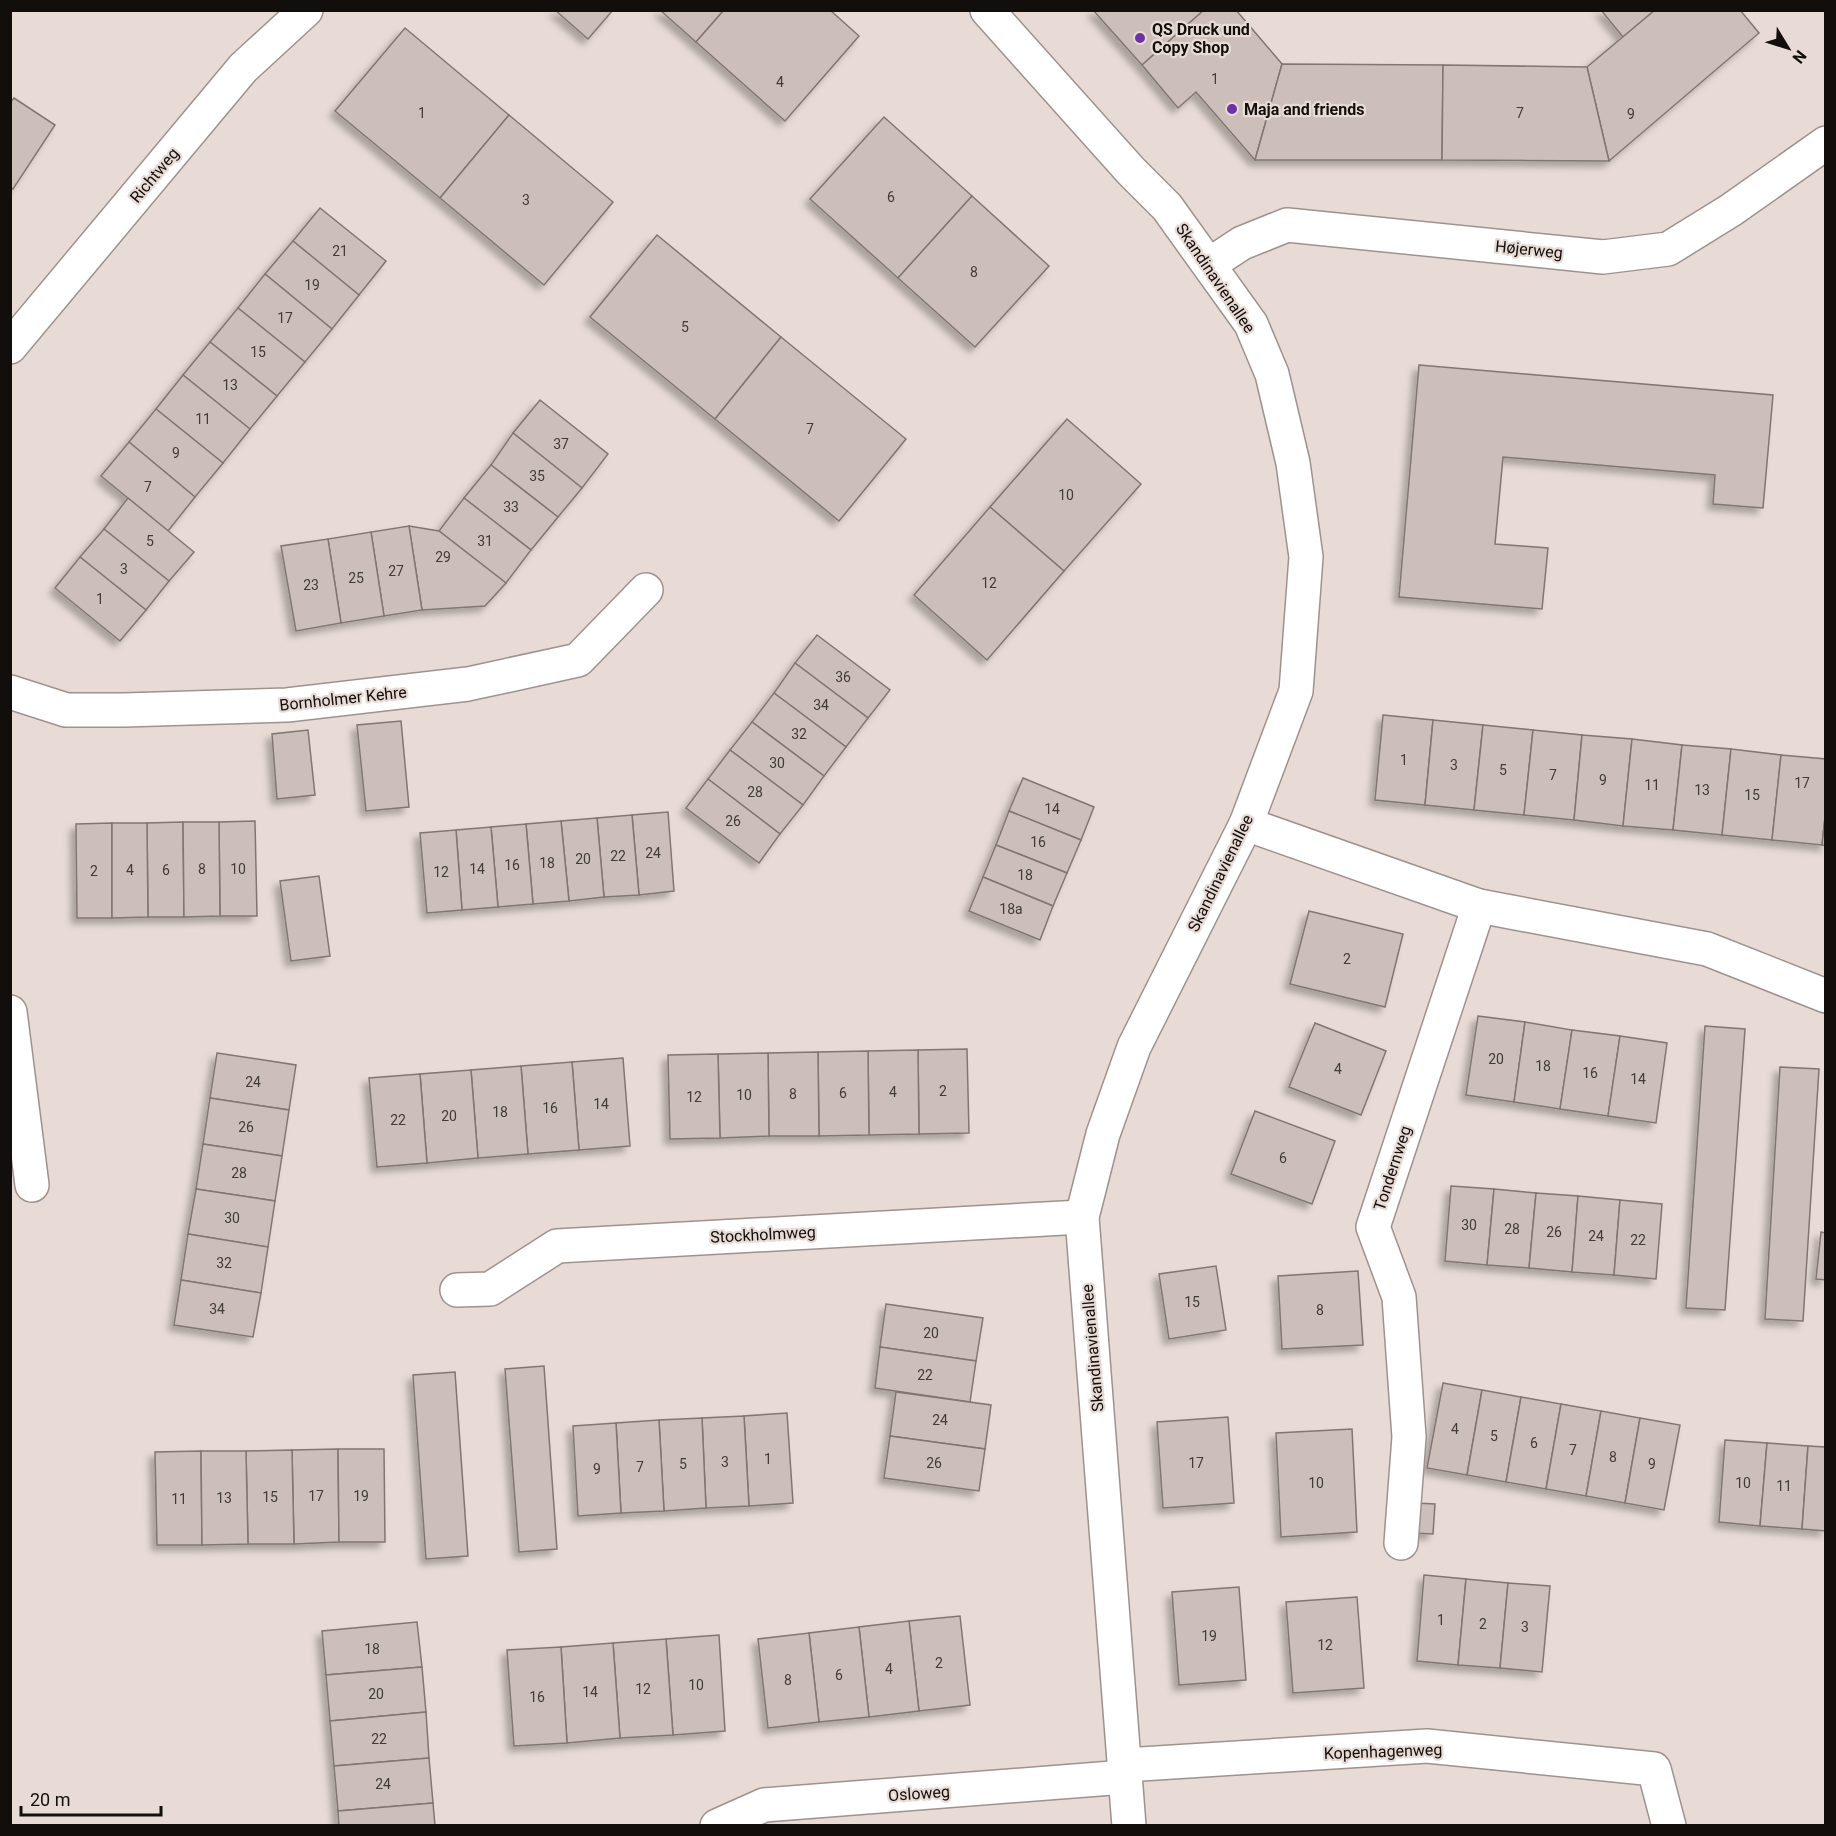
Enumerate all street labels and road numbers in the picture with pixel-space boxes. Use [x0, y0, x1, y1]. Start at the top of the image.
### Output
street label: Richtweg [126, 144, 183, 207]
street label: Skandinavienallee [1172, 220, 1259, 337]
street label: Højerweg [1494, 237, 1564, 262]
street label: Bornholmer Kehre [278, 682, 408, 715]
street label: Skandinavienallee [1184, 812, 1257, 935]
street label: Tondernweg [1370, 1123, 1415, 1213]
street label: Stockholmweg [710, 1222, 816, 1247]
street label: Skandinavienallee [1077, 1283, 1108, 1412]
street label: Kopenhagenweg [1323, 1740, 1443, 1763]
street label: Osloweg [888, 1782, 951, 1805]

